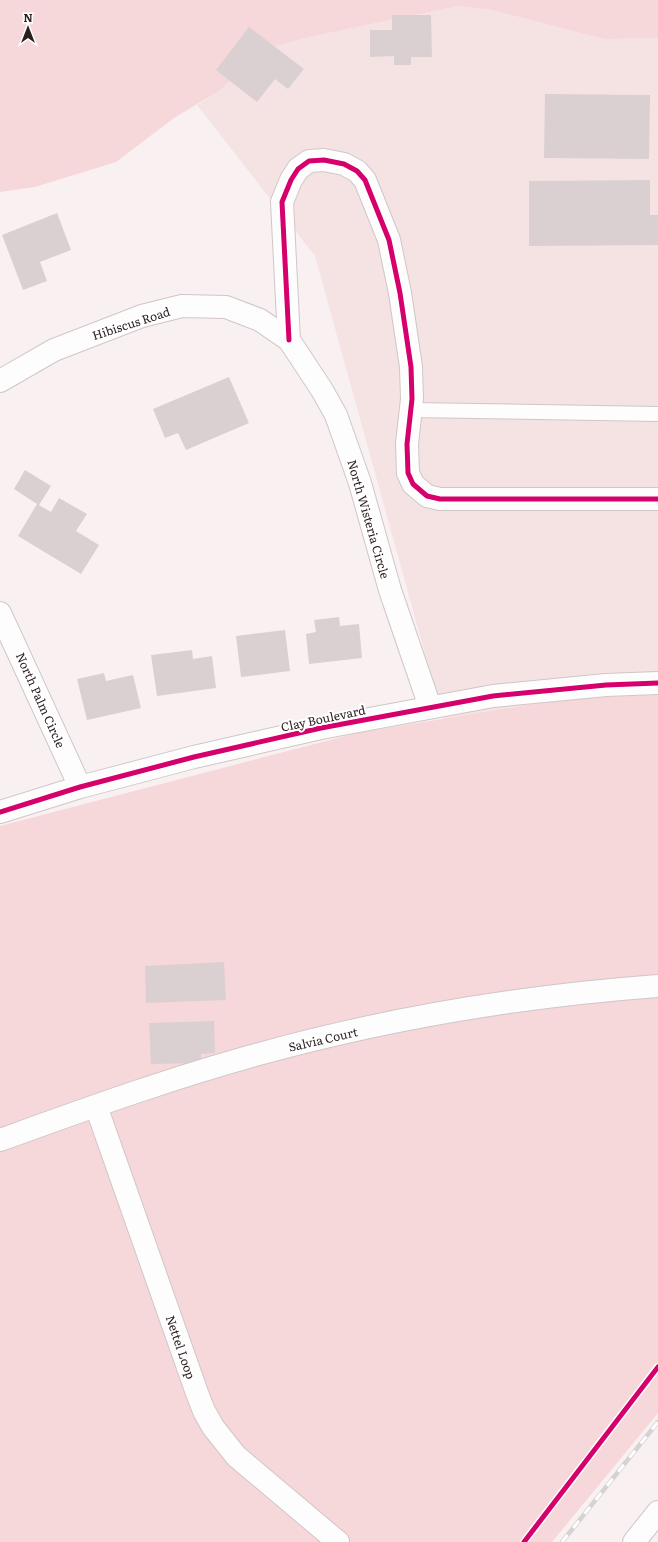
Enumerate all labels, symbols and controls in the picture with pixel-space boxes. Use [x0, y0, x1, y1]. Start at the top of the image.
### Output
north arrow [8, 8, 48, 48]
text: N [23, 9, 33, 25]
street label: Hibiscus Road [90, 302, 173, 344]
street label: North Wisteria Circle [343, 458, 395, 580]
street label: North Palm Circle [12, 649, 70, 751]
street label: Clay Boulevard [279, 700, 368, 736]
street label: Salvia Court [287, 1022, 360, 1056]
street label: Nettel Loop [162, 1313, 200, 1381]

